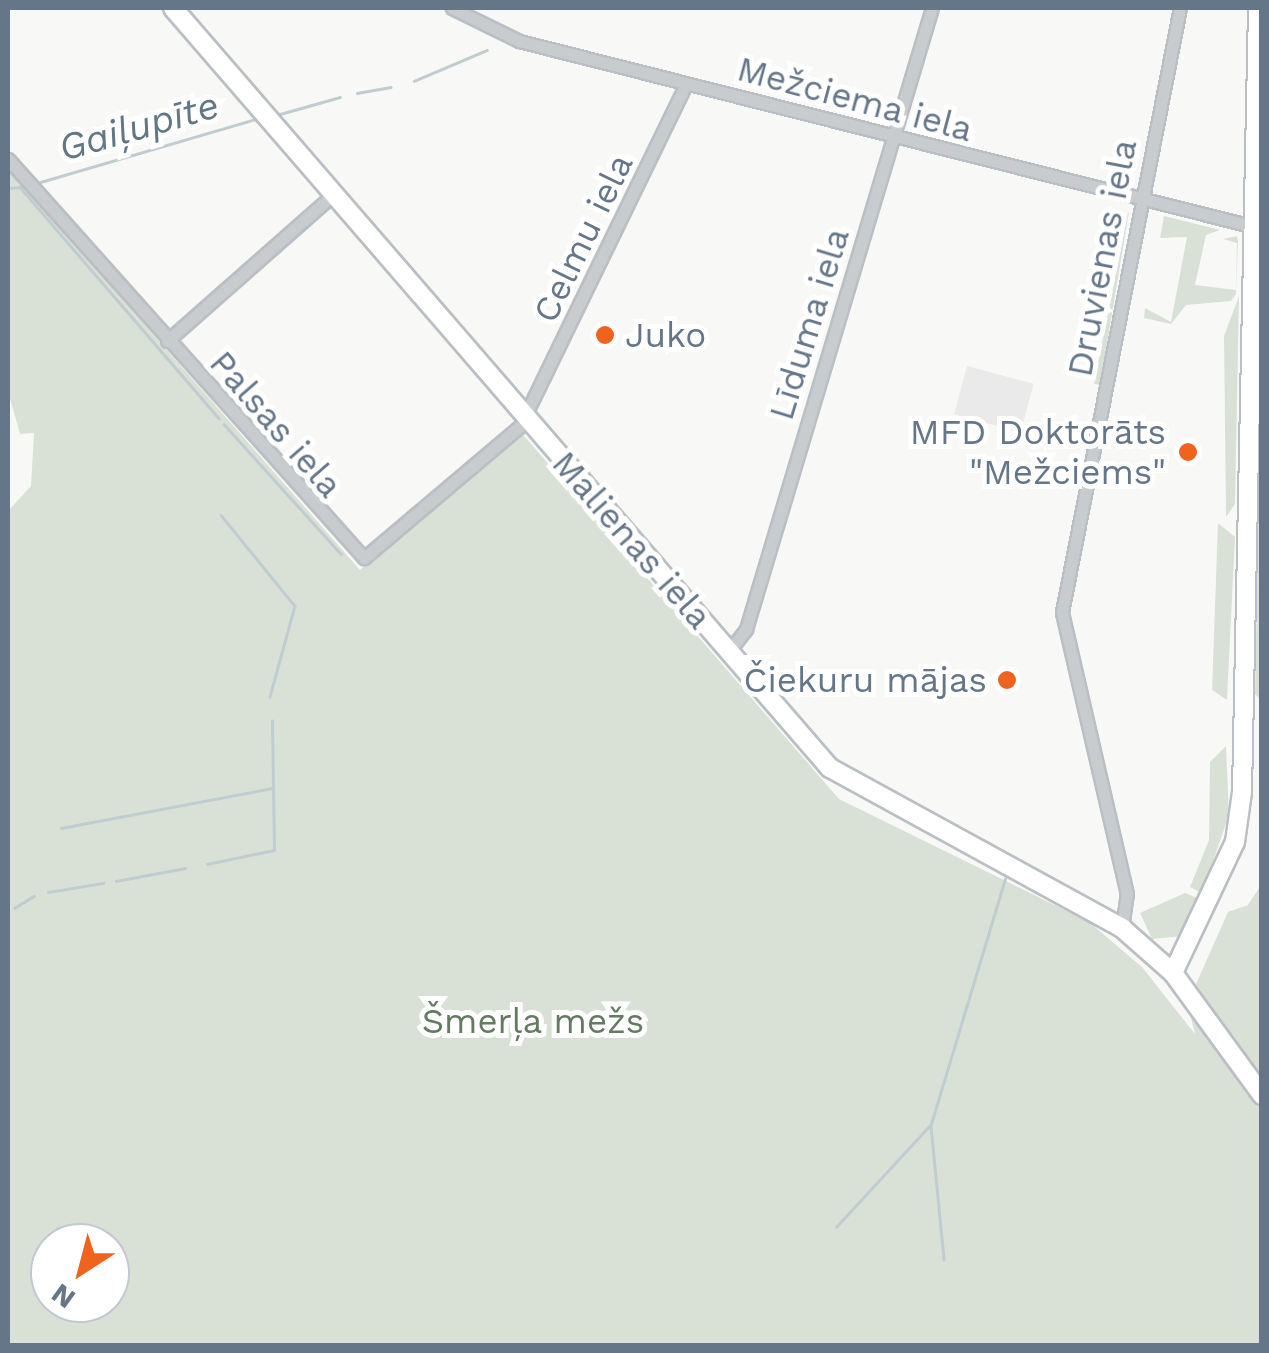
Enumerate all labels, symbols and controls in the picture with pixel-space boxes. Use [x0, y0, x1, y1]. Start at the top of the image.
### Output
street label: Mežciema iela [732, 47, 978, 151]
water label: Gaiļupīte [54, 82, 224, 172]
street label: Druvienas iela [1058, 136, 1146, 380]
street label: Celmu iela [524, 147, 642, 329]
street label: Līduma iela [760, 223, 858, 425]
place label: Juko [625, 314, 706, 356]
marker: Juko [594, 324, 616, 346]
street label: Palsas iela [201, 342, 351, 506]
place label: MFD Doktorāts "Mežciems" [910, 411, 1166, 493]
marker: MFD Doktorāts "Mežciems" [1175, 439, 1201, 465]
street label: Malienas iela [543, 443, 721, 637]
place label: Čiekuru mājas [744, 659, 987, 701]
marker: Čiekuru mājas [996, 669, 1018, 691]
park label: Šmerļa mežs [421, 1000, 645, 1042]
north arrow [30, 1223, 130, 1323]
text: N [45, 1277, 81, 1316]

